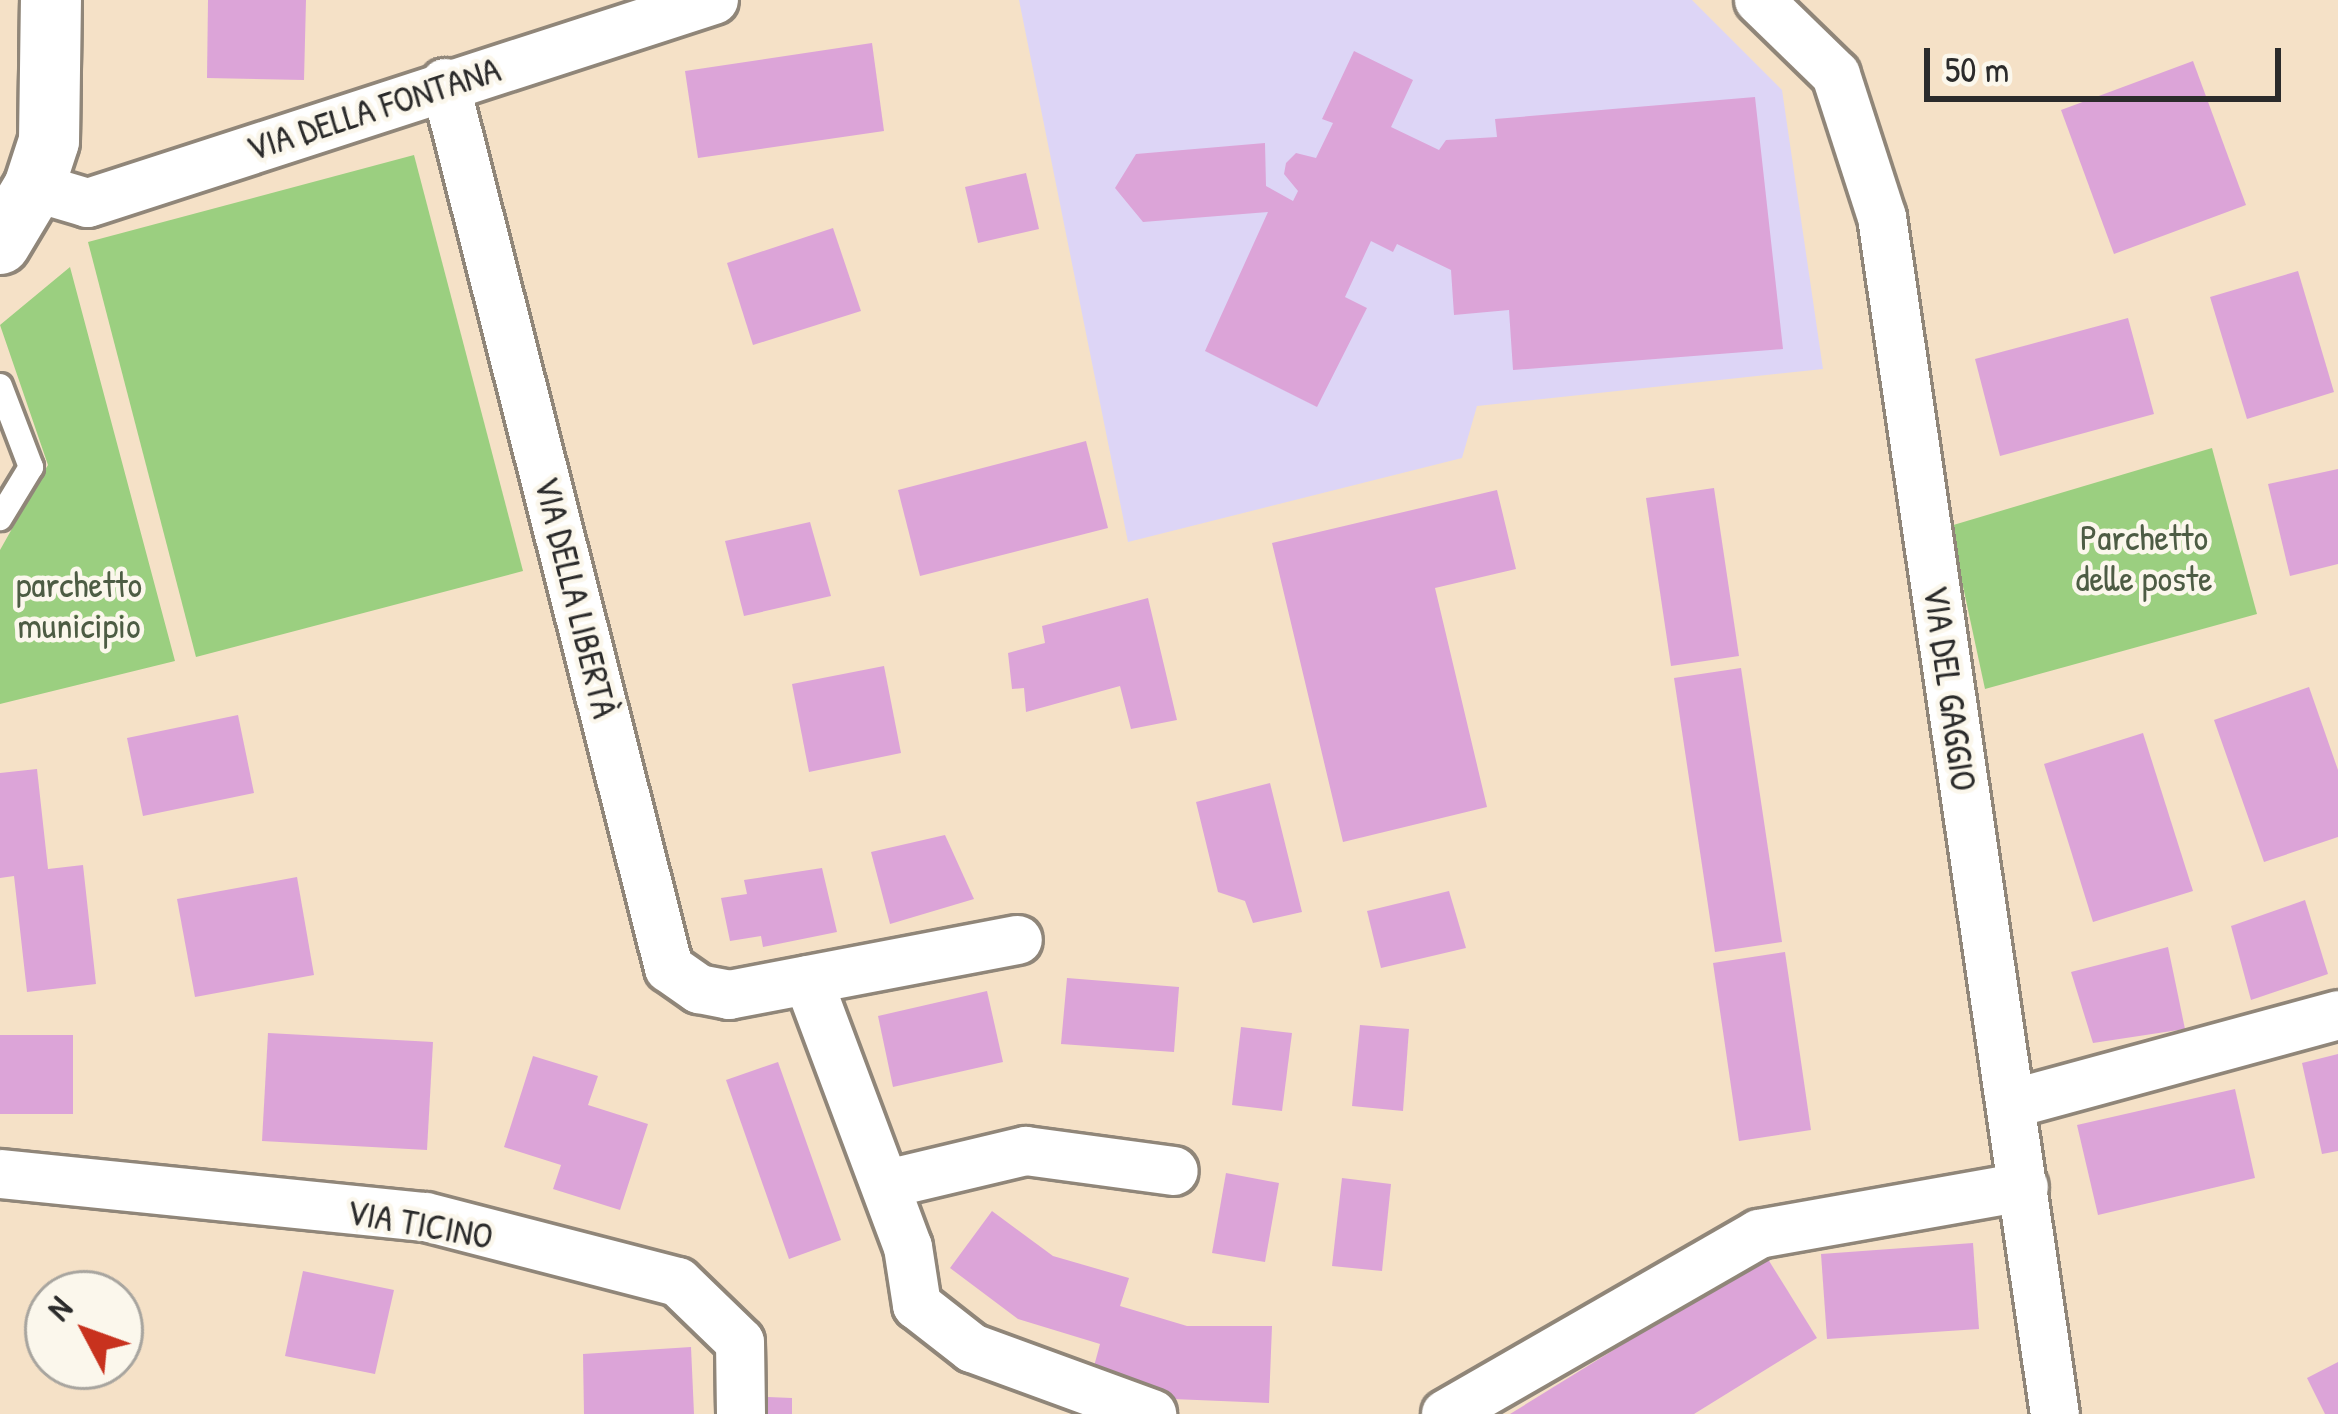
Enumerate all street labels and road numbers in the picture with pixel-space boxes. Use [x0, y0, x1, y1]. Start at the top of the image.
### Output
street label: VIA DELLA FONTANA [241, 47, 505, 169]
street label: VIA DELLA LIBERTÀ [526, 472, 628, 722]
street label: VIA DEL GAGGIO [1915, 582, 1987, 794]
street label: VIA TICINO [344, 1189, 496, 1257]

